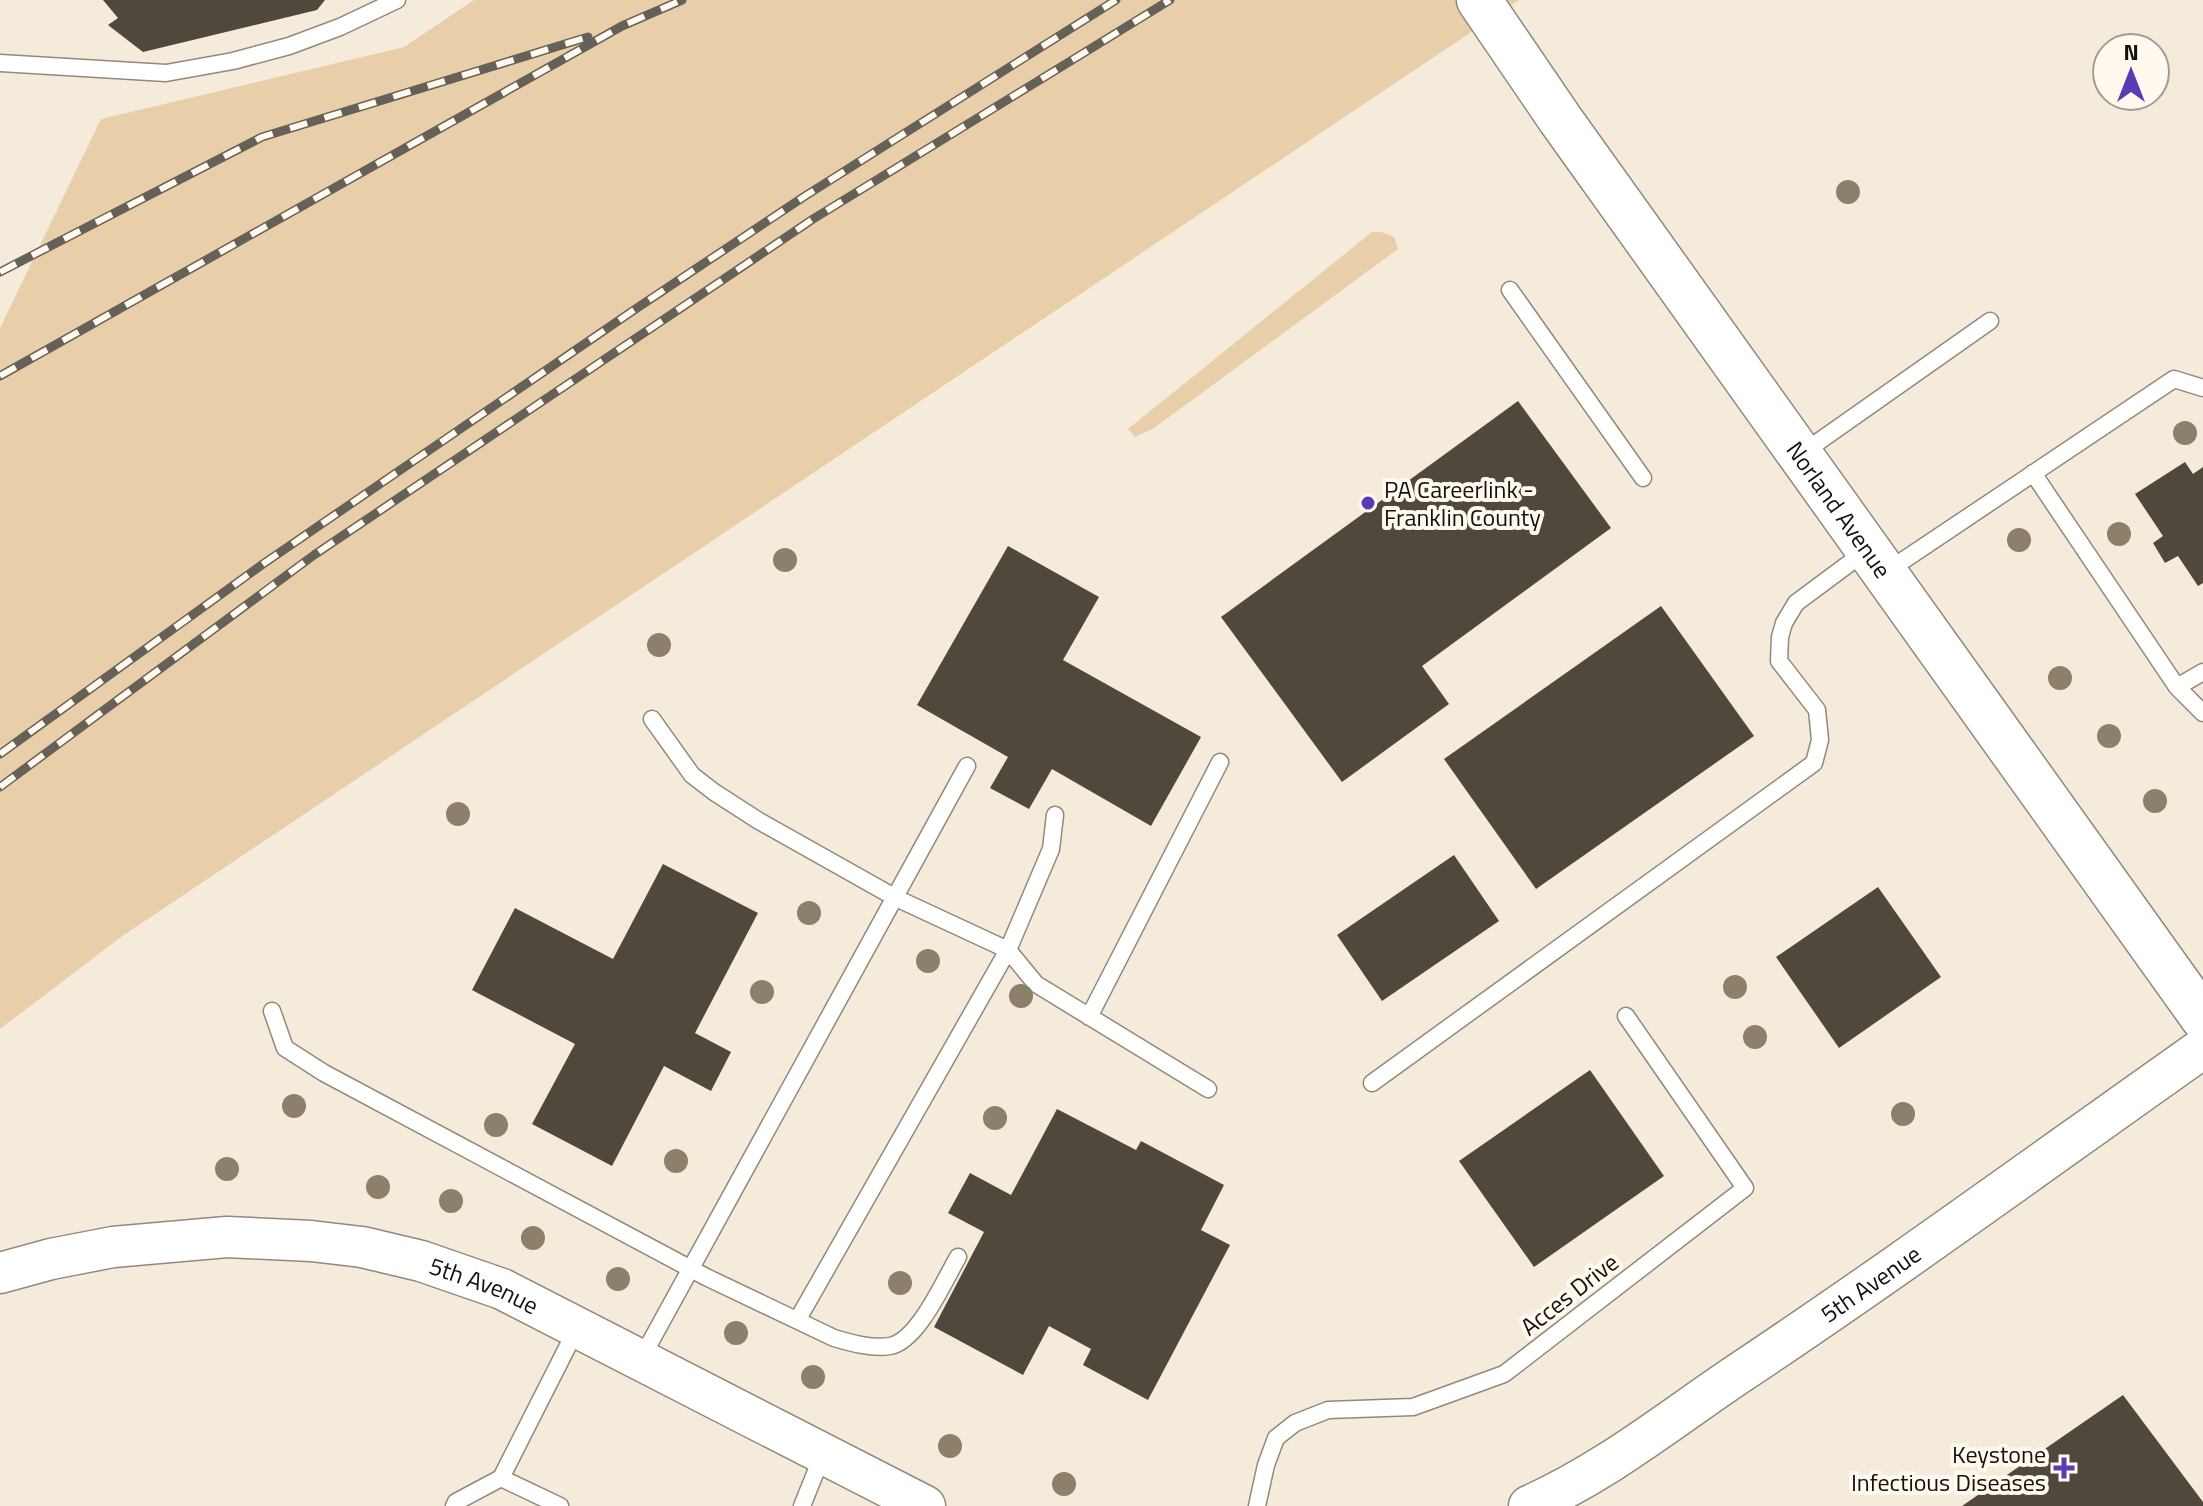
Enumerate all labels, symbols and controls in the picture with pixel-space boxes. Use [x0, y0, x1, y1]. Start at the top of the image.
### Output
north arrow [2091, 32, 2171, 112]
text: N [2123, 35, 2139, 69]
street label: Norland Avenue [1778, 434, 1901, 585]
place label: PA Careerlink - Franklin County [1384, 471, 1541, 535]
marker: PA Careerlink - Franklin County [1359, 494, 1377, 512]
street label: 5th Avenue [1813, 1236, 1928, 1331]
street label: Acces Drive [1512, 1244, 1626, 1344]
street label: 5th Avenue [424, 1247, 545, 1323]
place label: Keystone Infectious Diseases [1851, 1436, 2046, 1500]
marker: Keystone Infectious Diseases [2053, 1457, 2075, 1479]

